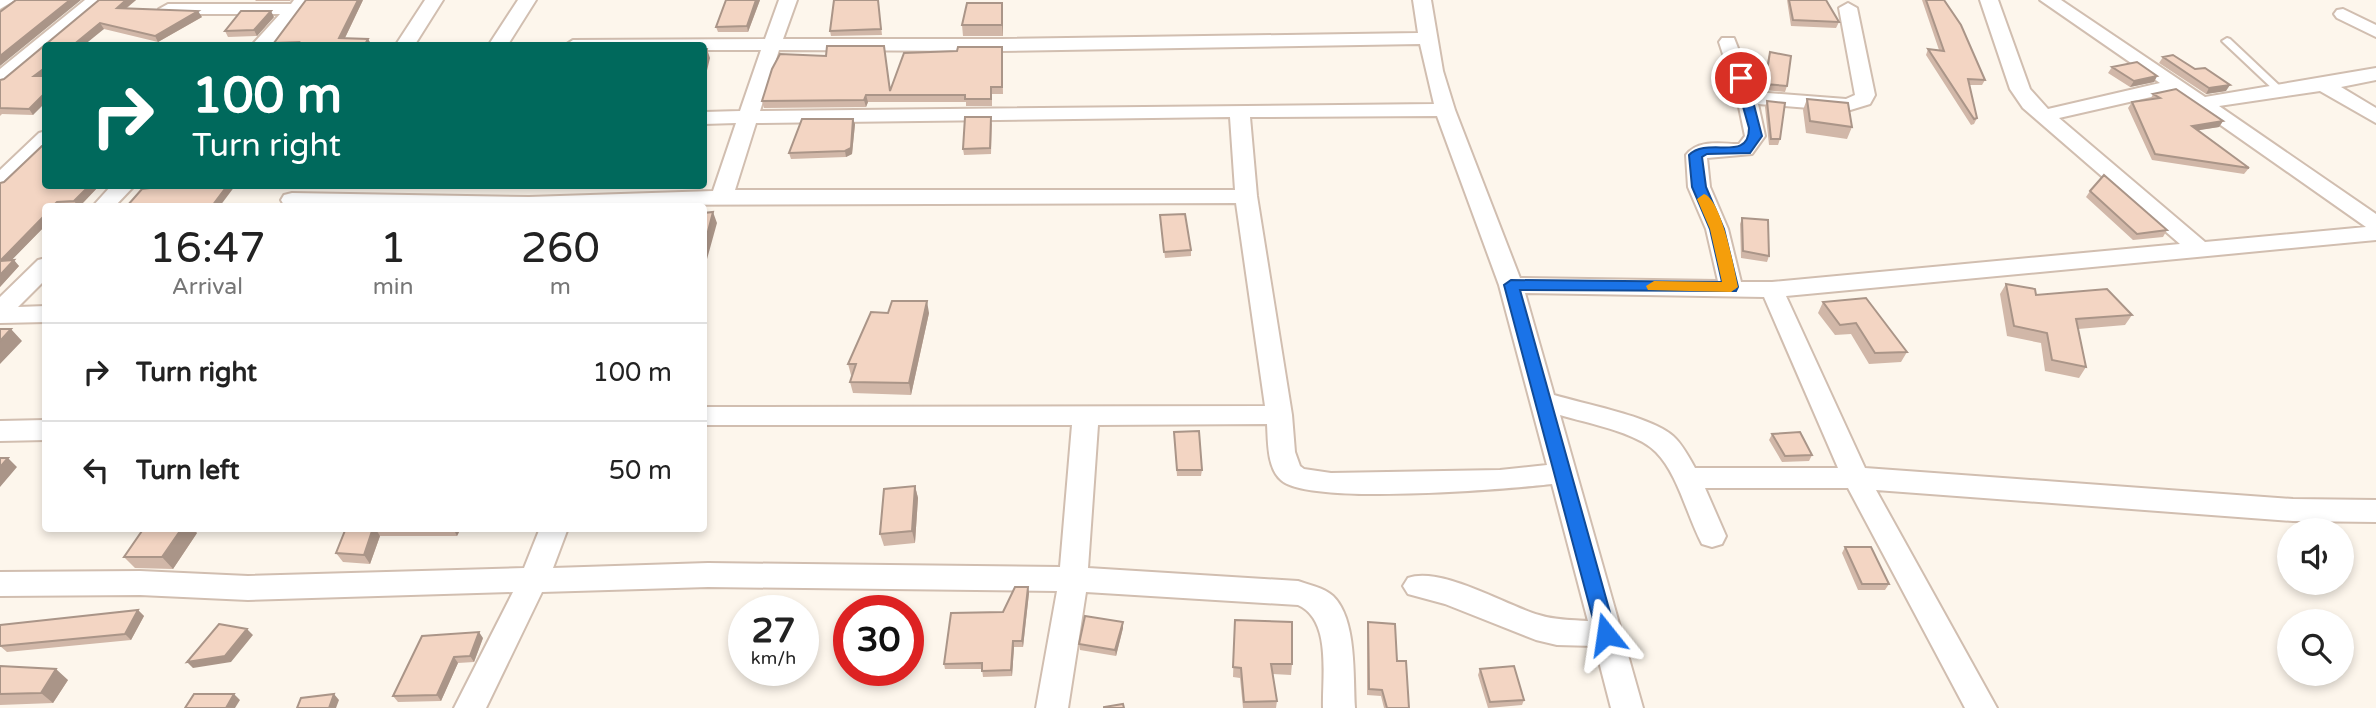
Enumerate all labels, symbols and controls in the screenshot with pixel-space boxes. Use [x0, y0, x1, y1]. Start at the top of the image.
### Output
pin [1711, 48, 1771, 108]
icon: arrive [1722, 59, 1760, 97]
text: 100 m [192, 67, 342, 126]
icon: right [77, 70, 168, 161]
text: Turn right [192, 127, 341, 165]
text: 16:47 [149, 223, 266, 274]
text: 1 [380, 223, 406, 274]
text: 260 [521, 223, 600, 274]
text: Arrival [172, 273, 243, 301]
text: min [373, 273, 414, 301]
text: m [550, 273, 571, 301]
icon: right [77, 353, 115, 391]
text: Turn right [136, 357, 257, 388]
text: 100 m [592, 357, 672, 388]
icon: left [77, 451, 115, 489]
text: Turn left [136, 455, 239, 486]
text: 50 m [609, 455, 672, 486]
map controls [2277, 518, 2354, 686]
button: sound [2277, 518, 2354, 595]
speed limit sign: 30 [833, 595, 924, 686]
position arrow [1569, 597, 1643, 671]
button: search [2277, 609, 2354, 686]
text: 27 [752, 610, 795, 652]
text: km/h [751, 647, 796, 669]

